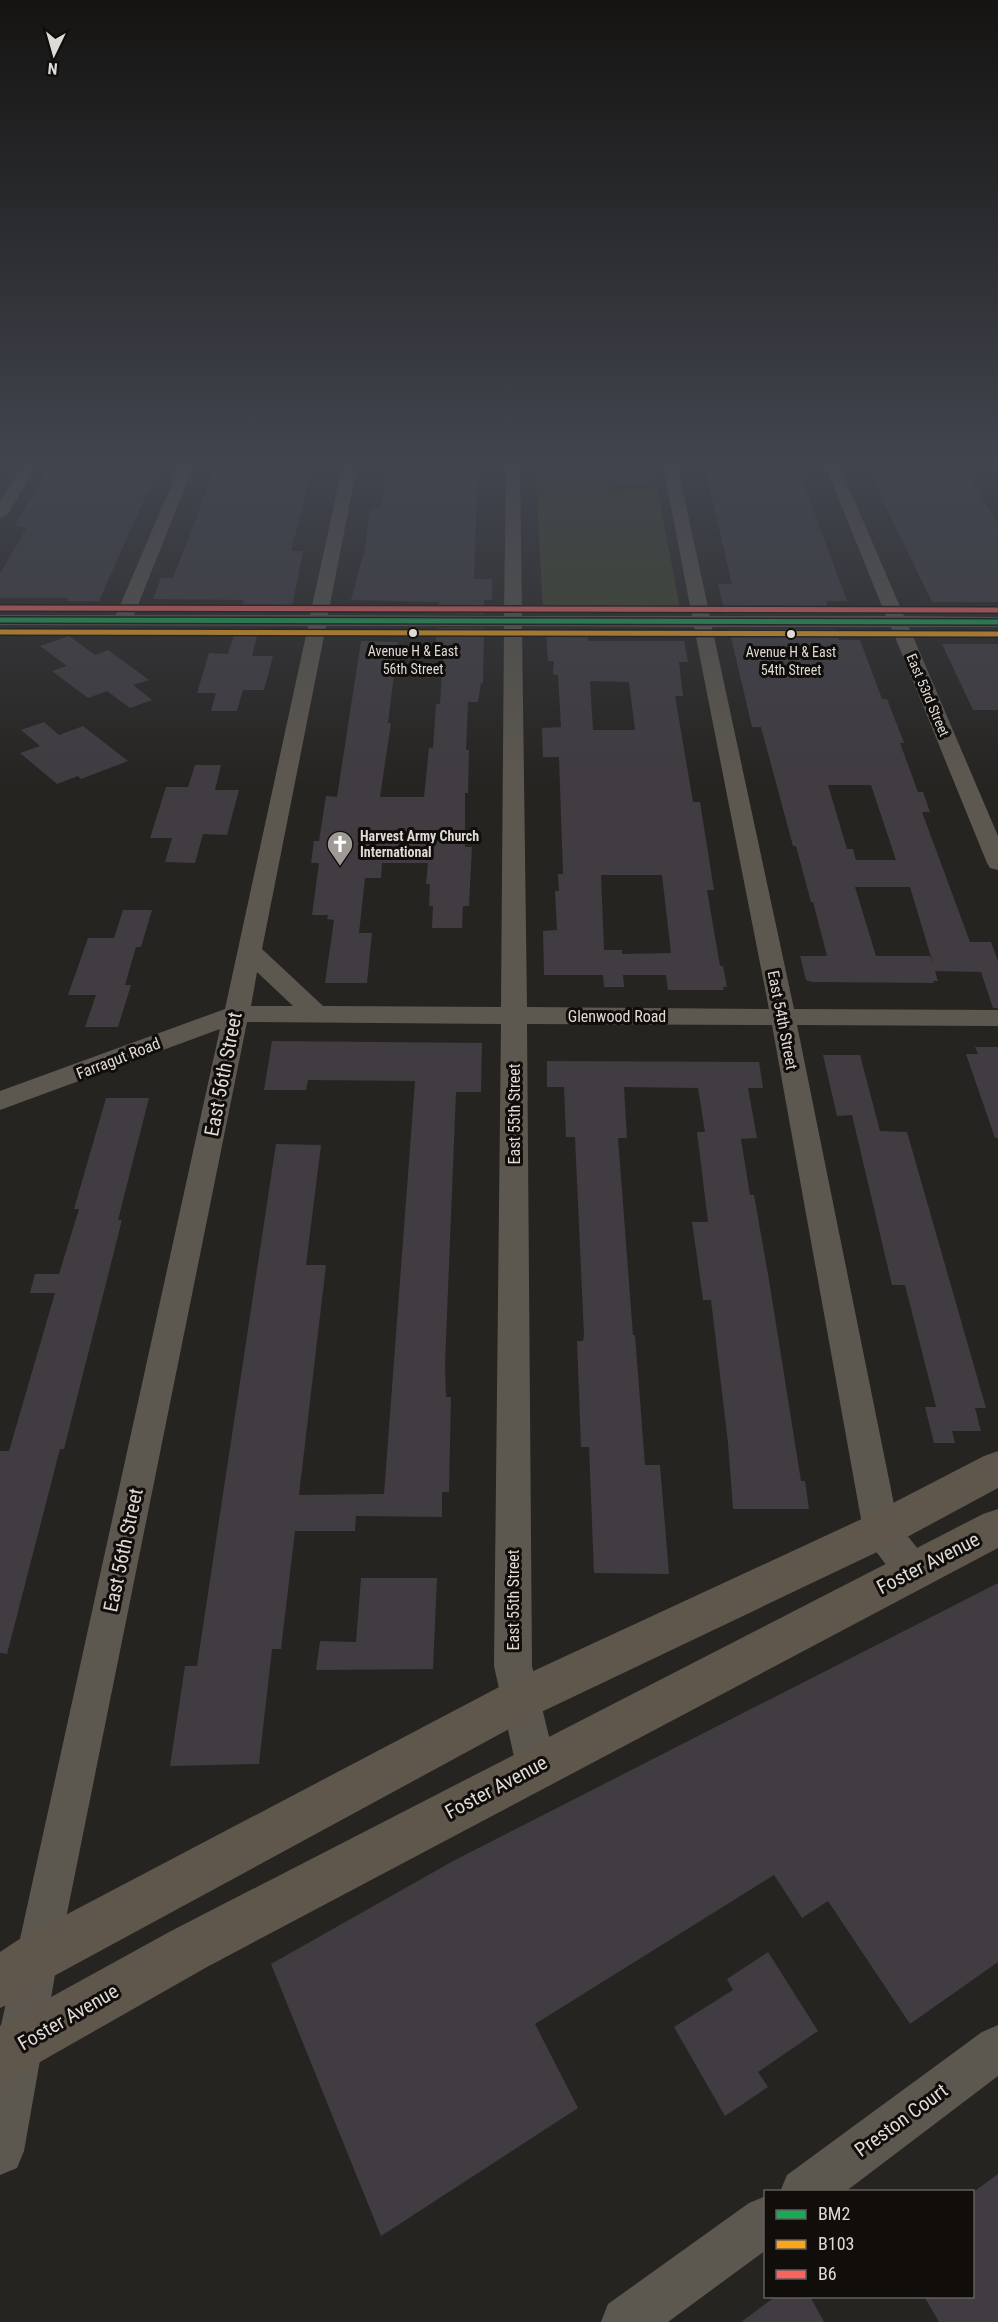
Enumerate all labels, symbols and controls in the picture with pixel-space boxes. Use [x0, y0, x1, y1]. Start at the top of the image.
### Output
north arrow [24, 24, 84, 84]
text: N [47, 59, 58, 78]
marker: Avenue H & East 56th Street [407, 627, 419, 639]
marker: Avenue H & East 54th Street [785, 628, 797, 640]
place label: Avenue H & East 56th Street [368, 643, 458, 677]
place label: Avenue H & East 54th Street [746, 644, 836, 678]
street label: East 53rd Street [903, 651, 953, 739]
place label: Harvest Army Church International [360, 828, 479, 860]
church icon: Harvest Army Church International [325, 829, 355, 867]
street label: East 54th Street [764, 969, 801, 1072]
street label: Glenwood Road [568, 1007, 666, 1026]
street label: East 56th Street [199, 1010, 247, 1138]
street label: Farragut Road [74, 1034, 163, 1083]
street label: East 55th Street [505, 1063, 524, 1164]
street label: East 56th Street [98, 1486, 148, 1614]
street label: Foster Avenue [873, 1527, 983, 1599]
street label: East 55th Street [504, 1549, 523, 1650]
street label: Foster Avenue [441, 1750, 551, 1824]
street label: Foster Avenue [13, 1979, 123, 2055]
street label: Preston Court [850, 2078, 952, 2162]
legend [764, 2190, 974, 2298]
text: BM2 [818, 2203, 850, 2224]
text: B103 [818, 2233, 854, 2254]
text: B6 [818, 2263, 837, 2284]

